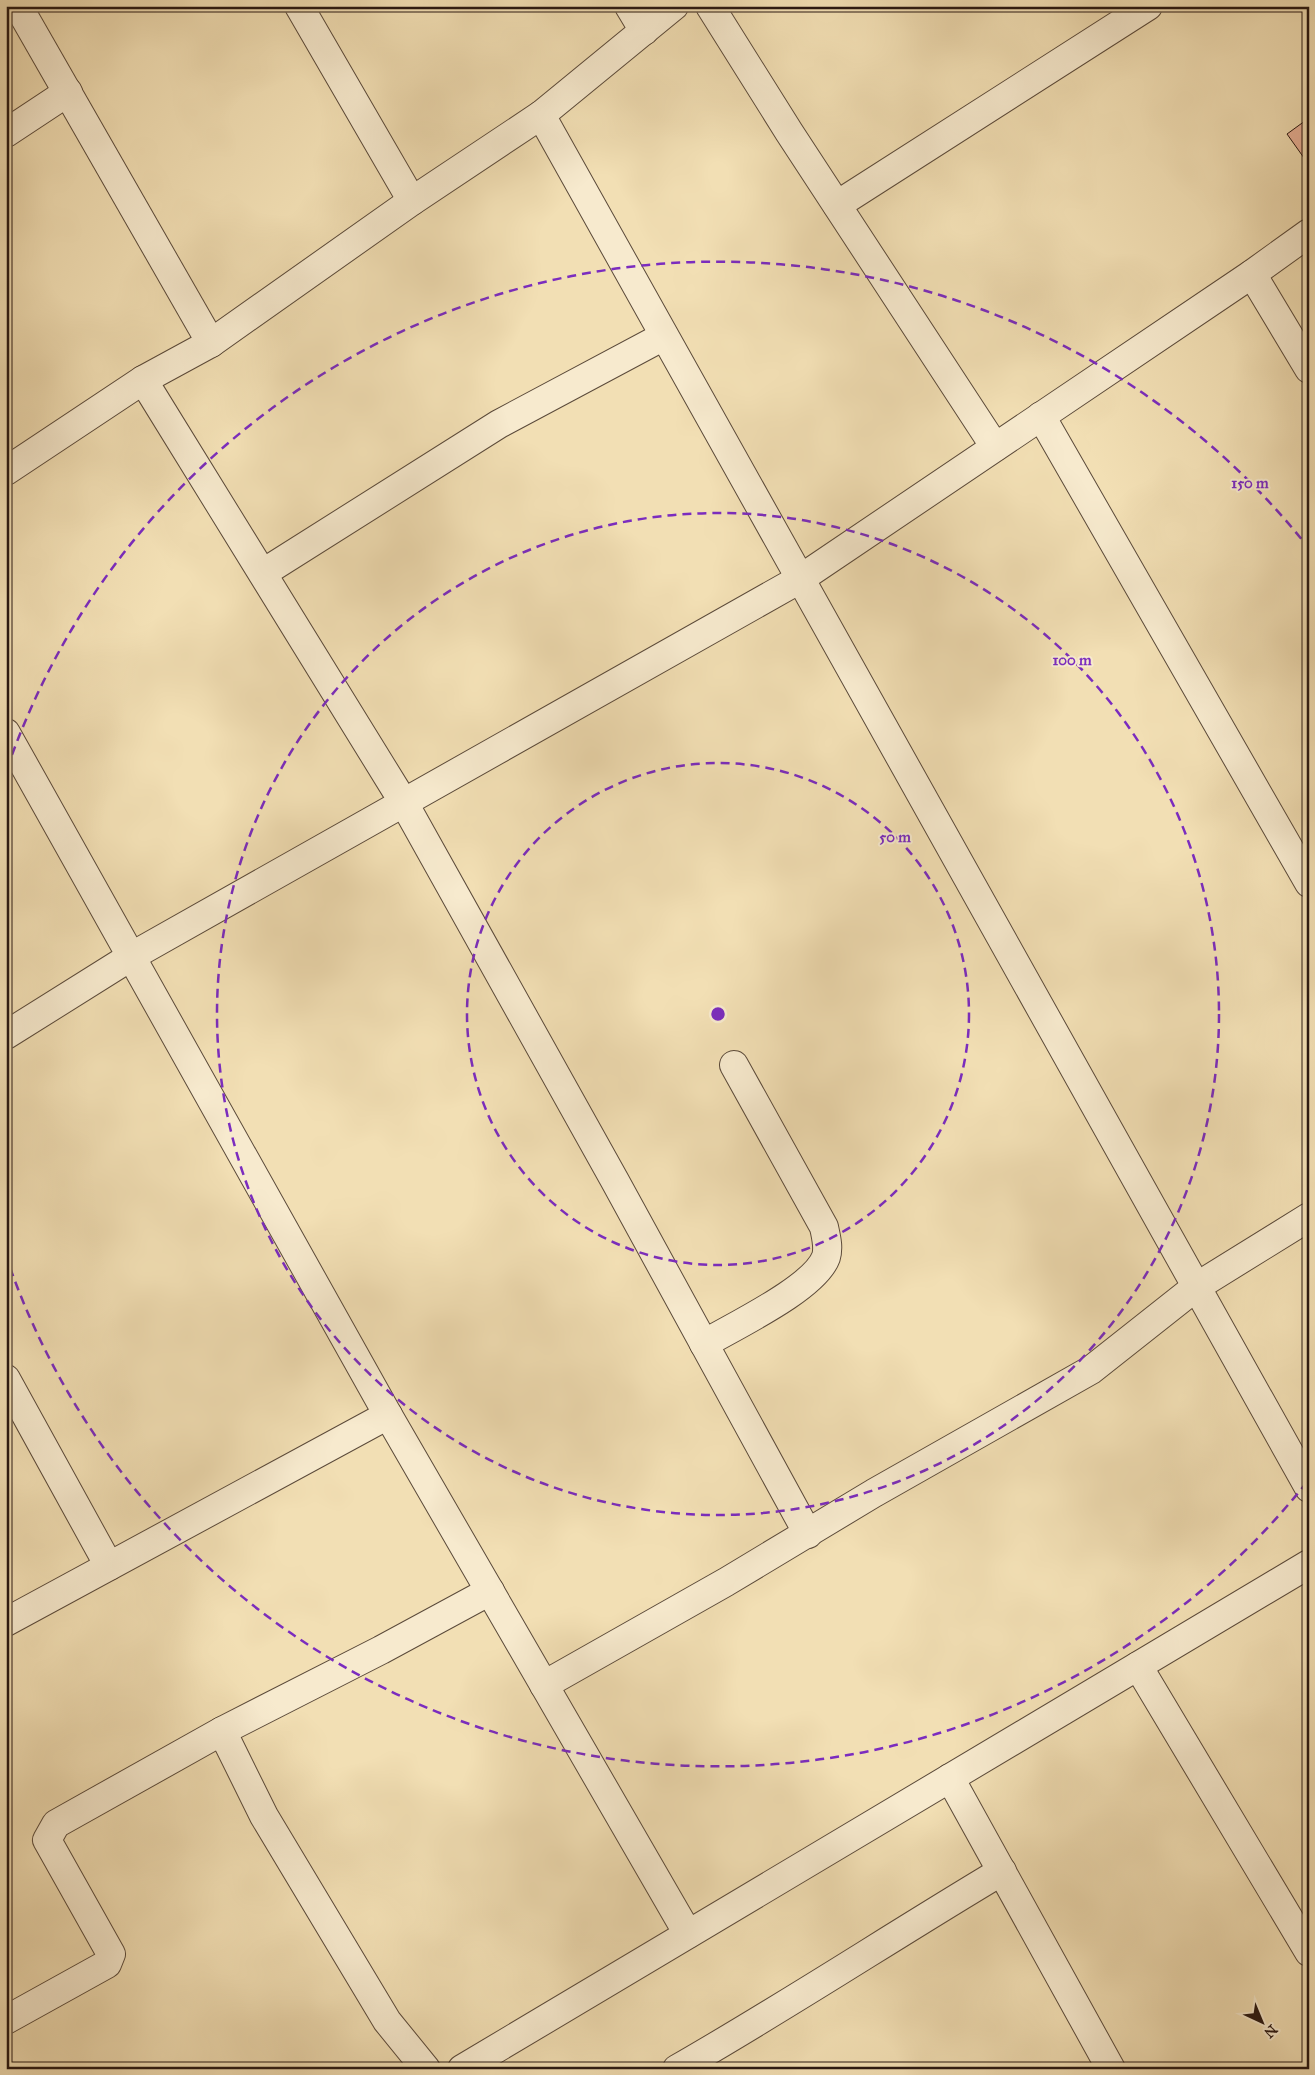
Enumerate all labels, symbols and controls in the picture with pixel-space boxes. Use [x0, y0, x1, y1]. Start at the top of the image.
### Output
text: 150 m [1231, 474, 1269, 492]
text: 100 m [1052, 651, 1092, 669]
text: 50 m [879, 828, 911, 846]
centre of rings [709, 1005, 727, 1023]
north arrow [1238, 1998, 1288, 2048]
text: N [1260, 2021, 1281, 2041]

